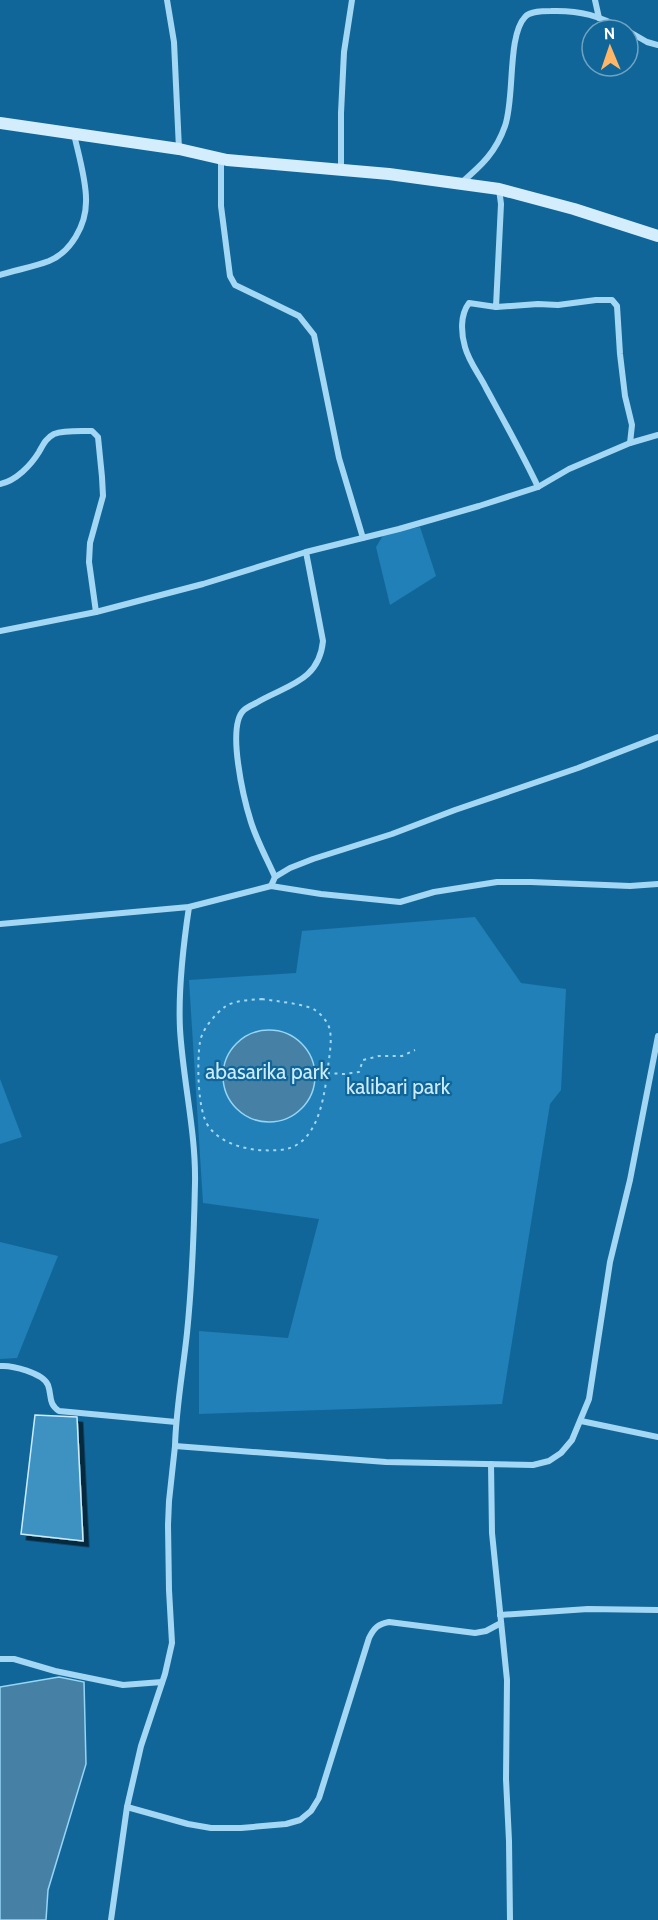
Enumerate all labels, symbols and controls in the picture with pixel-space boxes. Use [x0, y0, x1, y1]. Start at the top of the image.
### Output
north arrow [580, 18, 640, 78]
text: N [604, 24, 615, 43]
park label: abasarika park [205, 1059, 329, 1084]
park label: kalibari park [346, 1074, 451, 1099]

